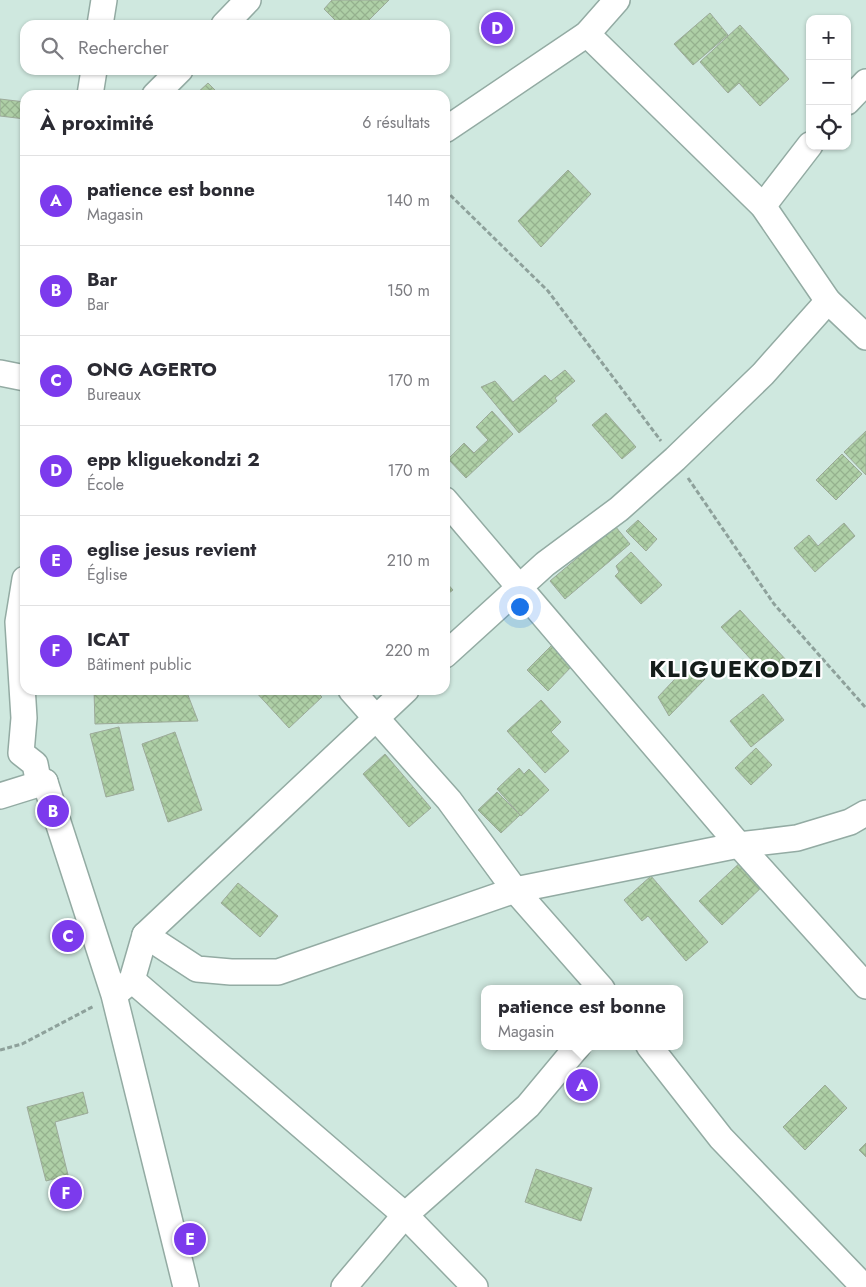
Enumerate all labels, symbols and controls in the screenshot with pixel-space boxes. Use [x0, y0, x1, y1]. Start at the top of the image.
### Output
pin: D [481, 9, 513, 47]
map controls [806, 15, 851, 150]
button: + [806, 15, 851, 60]
search box [20, 20, 450, 75]
icon: search [38, 34, 66, 62]
text: Rechercher [78, 34, 169, 61]
button: − [806, 60, 851, 105]
button: locate [806, 105, 851, 150]
text: À proximité [40, 108, 154, 138]
text: 6 résultats [362, 111, 430, 134]
text: patience est bonne [87, 176, 255, 203]
text: A [50, 189, 62, 212]
text: 140 m [387, 189, 430, 212]
text: Magasin [87, 203, 143, 226]
text: Bar [87, 266, 118, 293]
text: B [51, 279, 61, 302]
text: 150 m [387, 279, 430, 302]
text: Bar [87, 293, 109, 316]
text: ONG AGERTO [87, 356, 217, 383]
text: C [50, 369, 62, 392]
text: 170 m [388, 369, 430, 392]
text: Bureaux [87, 383, 141, 406]
text: epp kliguekondzi 2 [87, 446, 260, 473]
text: D [50, 459, 62, 482]
text: 170 m [388, 459, 430, 482]
text: École [87, 473, 124, 496]
text: eglise jesus revient [87, 536, 256, 563]
text: E [51, 549, 61, 572]
text: 210 m [387, 549, 430, 572]
text: Église [87, 563, 127, 586]
your location [507, 594, 533, 620]
text: ICAT [87, 626, 129, 653]
text: F [52, 639, 60, 662]
text: 220 m [385, 639, 430, 662]
district label: KLIGUEKODZI [649, 651, 823, 686]
text: Bâtiment public [87, 653, 192, 676]
pin: B [37, 792, 69, 830]
pin: C [52, 917, 84, 955]
popup [481, 985, 683, 1050]
text: patience est bonne [498, 993, 666, 1020]
text: Magasin [498, 1020, 554, 1043]
pin: A [566, 1066, 598, 1104]
pin: F [50, 1174, 82, 1212]
pin: E [174, 1220, 206, 1258]

